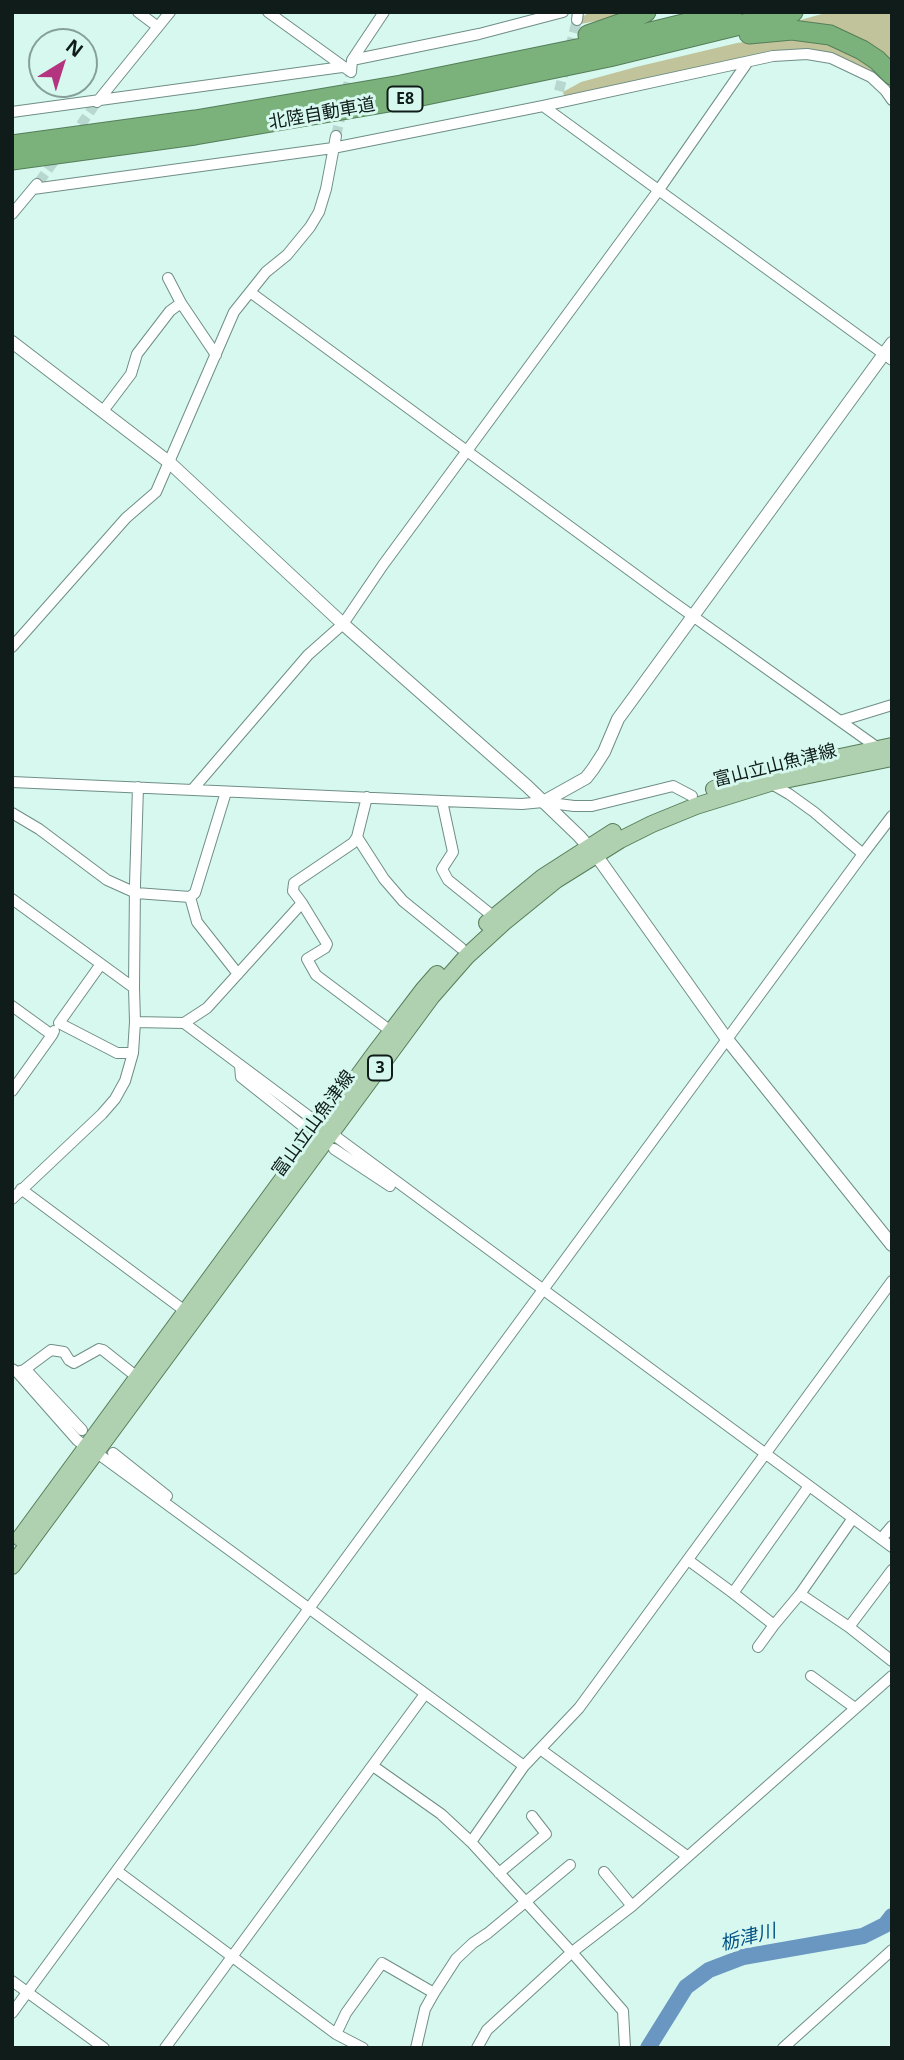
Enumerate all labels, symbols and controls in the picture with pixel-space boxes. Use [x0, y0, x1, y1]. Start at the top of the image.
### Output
north arrow [28, 28, 98, 98]
text: N [61, 33, 89, 63]
road number: E8 [388, 86, 422, 111]
street label: 北陸自動車道 [267, 94, 377, 134]
street label: 富山立山魚津線 [711, 740, 839, 792]
road number: 3 [368, 1056, 392, 1080]
street label: 富山立山魚津線 [268, 1067, 360, 1181]
water label: 栃津川 [718, 1920, 778, 1956]

